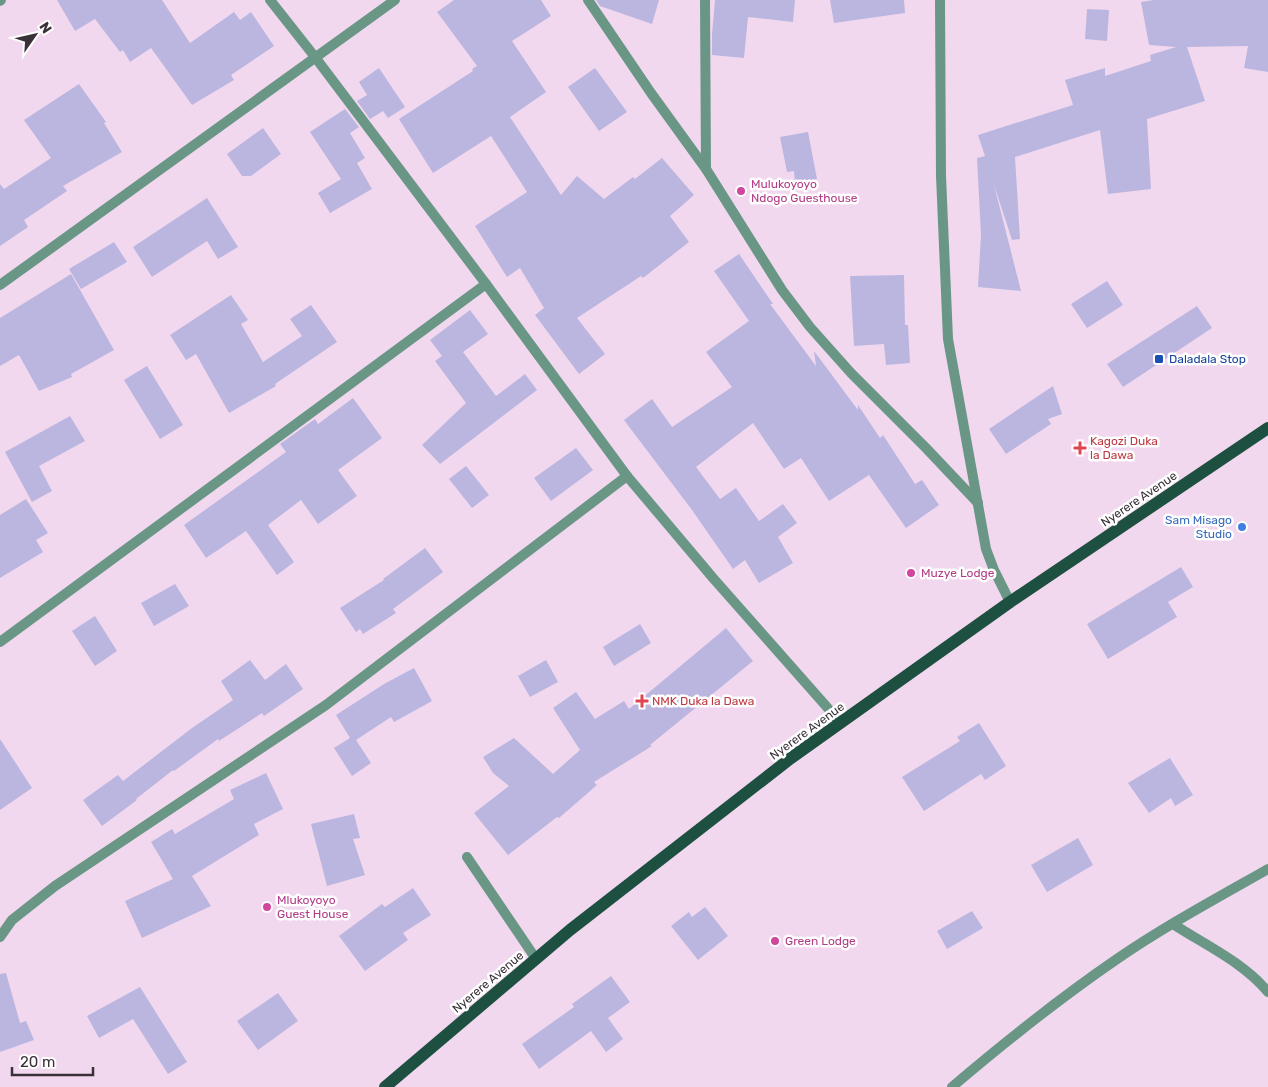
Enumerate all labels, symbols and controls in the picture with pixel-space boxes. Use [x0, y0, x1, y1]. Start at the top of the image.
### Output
north arrow [10, 10, 60, 60]
text: N [35, 19, 55, 37]
place label: Mulukoyoyo Ndogo Guesthouse [751, 177, 858, 205]
marker: Mulukoyoyo Ndogo Guesthouse [735, 185, 747, 197]
place label: Daladala Stop [1169, 352, 1246, 366]
marker: Daladala Stop [1153, 353, 1165, 365]
place label: Kagozi Duka la Dawa [1090, 434, 1158, 462]
marker: Kagozi Duka la Dawa [1074, 442, 1086, 454]
street label: Nyerere Avenue [1098, 468, 1180, 530]
place label: Sam Misago Studio [1165, 513, 1232, 541]
marker: Sam Misago Studio [1236, 521, 1248, 533]
place label: Muzye Lodge [921, 566, 995, 580]
marker: Muzye Lodge [905, 567, 917, 579]
place label: NMK Duka la Dawa [652, 694, 754, 708]
marker: NMK Duka la Dawa [636, 695, 648, 707]
street label: Nyerere Avenue [767, 699, 847, 763]
place label: Mlukoyoyo Guest House [277, 893, 349, 921]
marker: Mlukoyoyo Guest House [261, 901, 273, 913]
place label: Green Lodge [785, 934, 856, 948]
marker: Green Lodge [769, 935, 781, 947]
street label: Nyerere Avenue [450, 948, 527, 1016]
scale bar [12, 1044, 94, 1076]
text: 20 m [20, 1053, 55, 1071]

